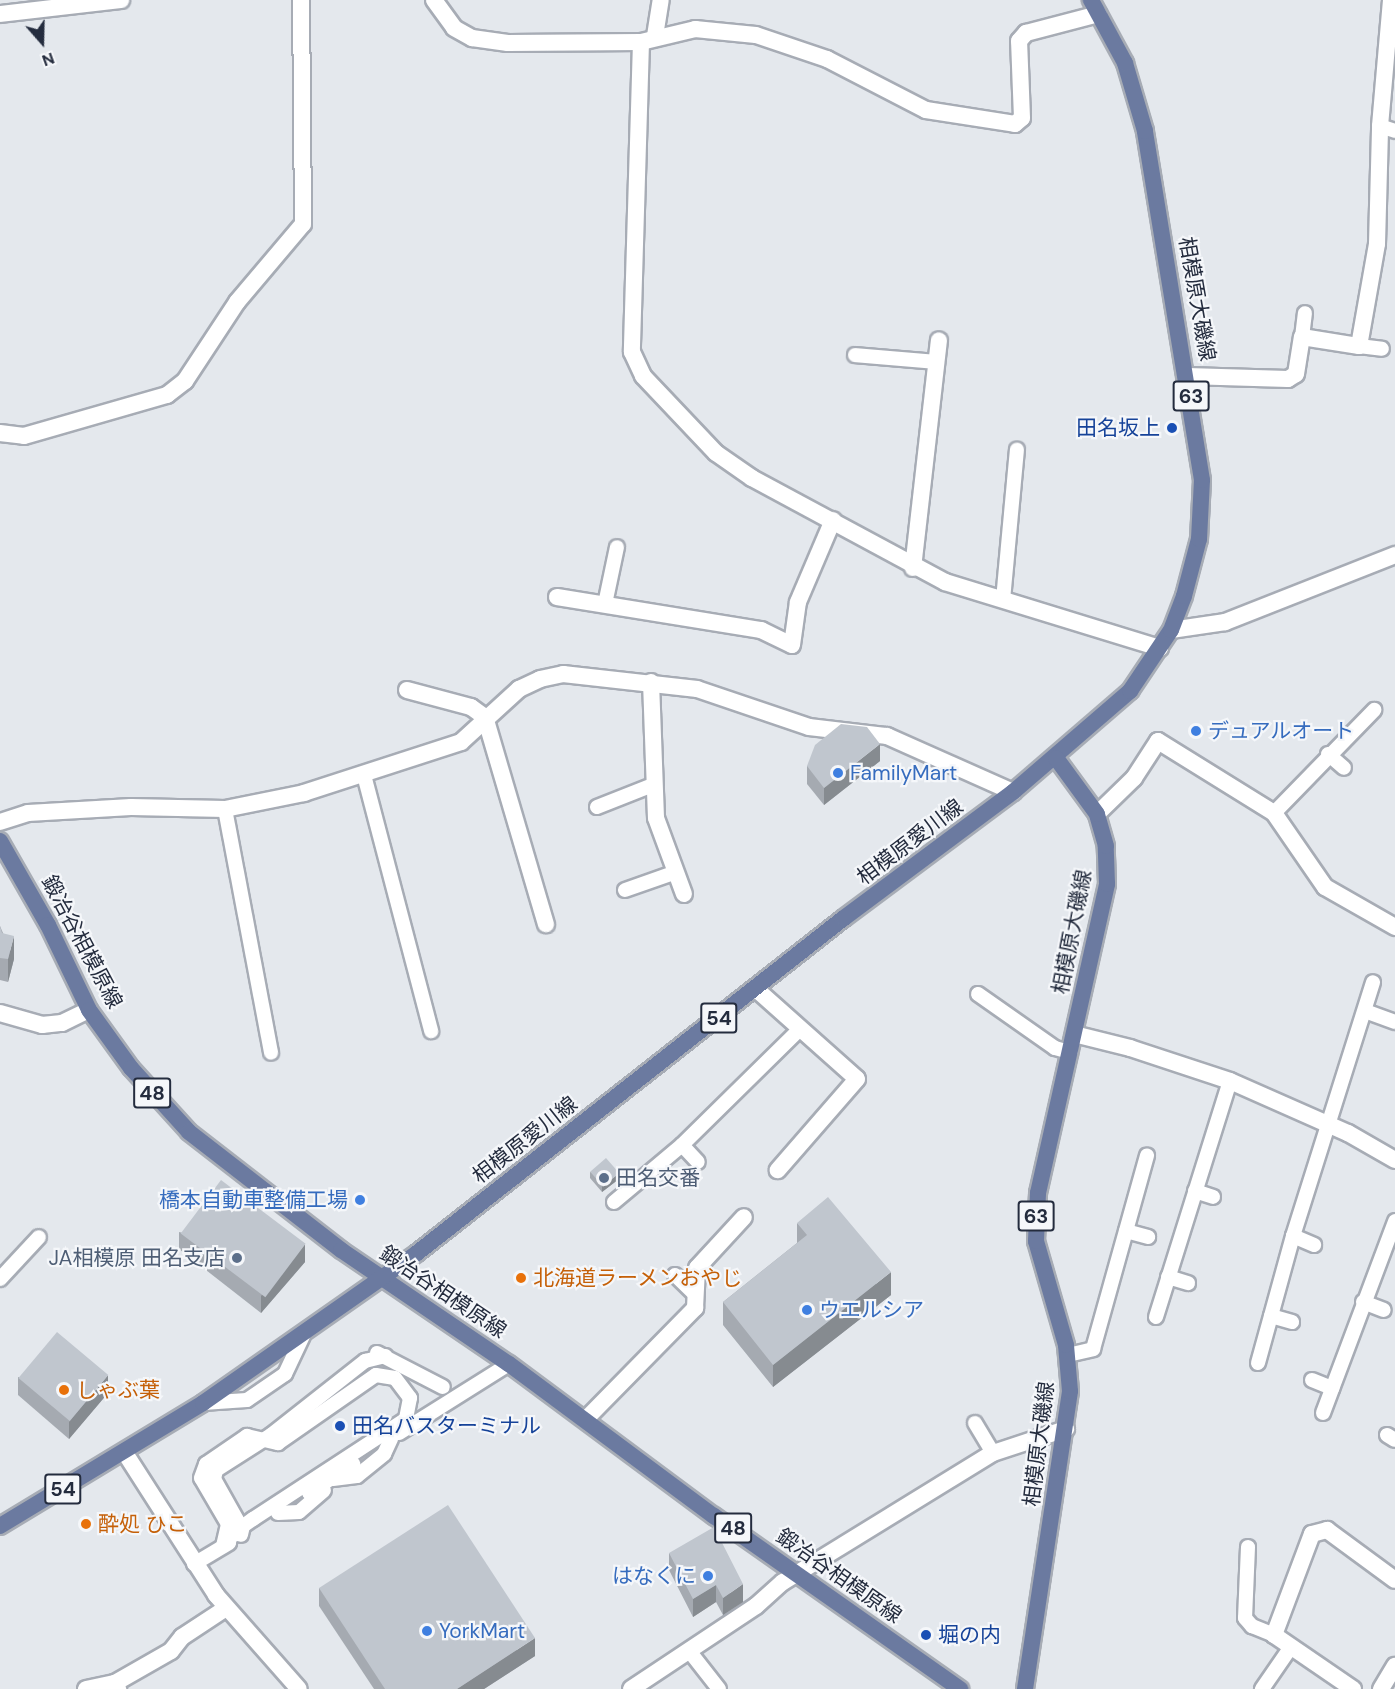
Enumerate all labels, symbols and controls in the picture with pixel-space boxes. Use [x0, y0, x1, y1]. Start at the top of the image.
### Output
north arrow [12, 12, 72, 72]
text: N [39, 48, 57, 71]
street label: 相模原大磯線 [1174, 235, 1220, 363]
road number: 63 [1172, 379, 1210, 413]
place label: 田名坂上 [1076, 415, 1160, 441]
marker: 田名坂上 [1165, 421, 1179, 435]
place label: デュアルオート [1208, 718, 1355, 744]
marker: デュアルオート [1189, 724, 1203, 738]
place label: FamilyMart [850, 760, 957, 786]
marker: FamilyMart [831, 766, 845, 780]
street label: 相模原愛川線 [852, 794, 968, 890]
street label: 相模原大磯線 [1048, 868, 1096, 996]
street label: 鍛冶谷相模原線 [36, 871, 128, 1013]
road number: 54 [700, 1001, 738, 1035]
road number: 48 [132, 1076, 172, 1110]
street label: 相模原愛川線 [468, 1091, 582, 1189]
place label: 田名交番 [616, 1165, 700, 1191]
marker: 田名交番 [597, 1171, 611, 1185]
place label: 橋本自動車整備工場 [159, 1187, 348, 1213]
marker: 橋本自動車整備工場 [353, 1193, 367, 1207]
road number: 63 [1016, 1199, 1056, 1233]
street label: 鍛冶谷相模原線 [375, 1240, 511, 1344]
place label: JA相模原 田名支店 [49, 1245, 225, 1271]
marker: JA相模原 田名支店 [230, 1251, 244, 1265]
place label: 北海道ラーメンおやじ [533, 1265, 743, 1291]
marker: 北海道ラーメンおやじ [514, 1271, 528, 1285]
place label: ウエルシア [819, 1297, 924, 1323]
marker: ウエルシア [800, 1303, 814, 1317]
place label: しゃぶ葉 [76, 1377, 160, 1403]
street label: 相模原大磯線 [1019, 1380, 1059, 1508]
marker: しゃぶ葉 [57, 1383, 71, 1397]
place label: 田名バスターミナル [352, 1413, 541, 1439]
marker: 田名バスターミナル [333, 1419, 347, 1433]
road number: 54 [44, 1472, 82, 1506]
place label: 酔処 ひこ [98, 1511, 188, 1537]
road number: 48 [714, 1511, 752, 1545]
marker: 酔処 ひこ [79, 1517, 93, 1531]
street label: 鍛冶谷相模原線 [772, 1524, 906, 1628]
place label: はなくに [612, 1563, 696, 1589]
marker: はなくに [701, 1569, 715, 1583]
place label: YorkMart [439, 1618, 525, 1644]
place label: 堀の内 [938, 1622, 1001, 1648]
marker: YorkMart [420, 1624, 434, 1638]
marker: 堀の内 [919, 1628, 933, 1642]

